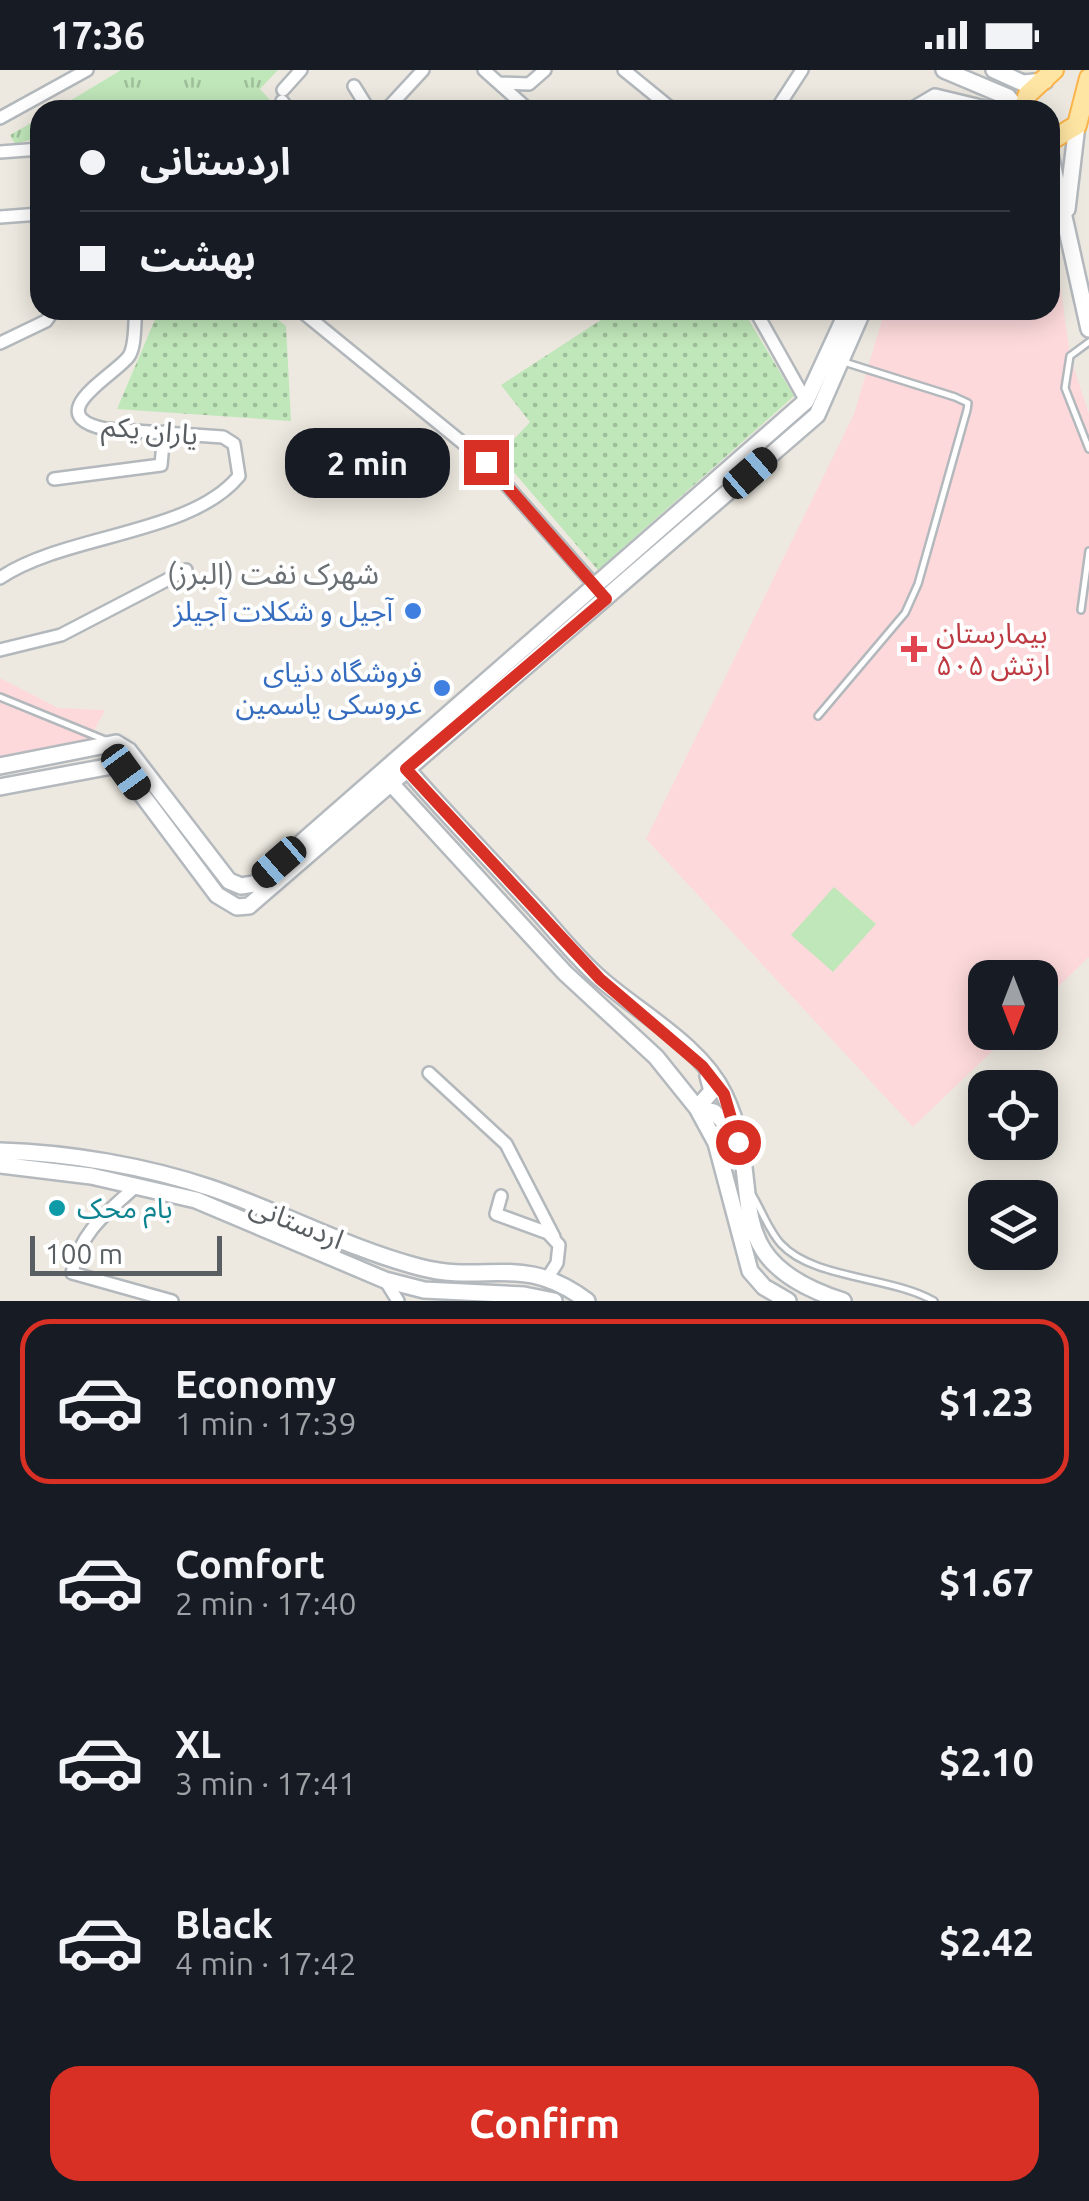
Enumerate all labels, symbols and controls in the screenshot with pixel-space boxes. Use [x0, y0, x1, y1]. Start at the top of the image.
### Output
text: 17:36 [50, 14, 145, 56]
text: اردستانی [140, 140, 291, 182]
text: بهشت [140, 236, 256, 278]
street label: یاران یکم [100, 409, 200, 457]
callout: 2 min [286, 427, 451, 497]
route end [464, 440, 509, 485]
car [718, 442, 782, 504]
text: 2 min [327, 445, 408, 481]
district label: شهرک نفت (البرز) [167, 556, 379, 591]
place label: آجیل و شکلات آجیلز [173, 595, 395, 628]
marker: آجیل و شکلات آجیلز [402, 600, 424, 622]
place label: بیمارستان ۵۰۵ ارتش [936, 617, 1050, 682]
marker: بیمارستان ۵۰۵ ارتش [901, 636, 927, 662]
place label: فروشگاه دنیای عروسکی یاسمین [236, 656, 422, 721]
marker: فروشگاه دنیای عروسکی یاسمین [431, 677, 453, 699]
car [96, 739, 156, 805]
car [247, 831, 311, 893]
north arrow [968, 960, 1058, 1050]
map controls [968, 960, 1058, 1270]
button: locate [968, 1070, 1058, 1160]
route start [716, 1120, 761, 1165]
button: layers [968, 1180, 1058, 1270]
street label: اردستانی [245, 1189, 348, 1256]
place label: بام محک [77, 1192, 172, 1229]
marker: بام محک [46, 1197, 68, 1219]
scale bar [30, 1231, 222, 1276]
text: 100 m [45, 1238, 123, 1269]
icon: car [55, 1357, 145, 1447]
text: Economy [175, 1363, 336, 1405]
text: $1.23 [939, 1381, 1034, 1423]
text: 1 min · 17:39 [175, 1405, 357, 1441]
icon: car [55, 1537, 145, 1627]
text: Comfort [175, 1543, 325, 1585]
text: $1.67 [939, 1561, 1034, 1603]
text: 2 min · 17:40 [175, 1585, 357, 1621]
icon: car [55, 1717, 145, 1807]
text: XL [175, 1723, 221, 1765]
text: $2.10 [939, 1741, 1034, 1783]
text: 3 min · 17:41 [175, 1765, 357, 1801]
icon: car [55, 1897, 145, 1987]
text: Black [175, 1903, 273, 1945]
text: $2.42 [939, 1921, 1034, 1963]
text: 4 min · 17:42 [175, 1945, 357, 1981]
button: Confirm [50, 2066, 1039, 2181]

